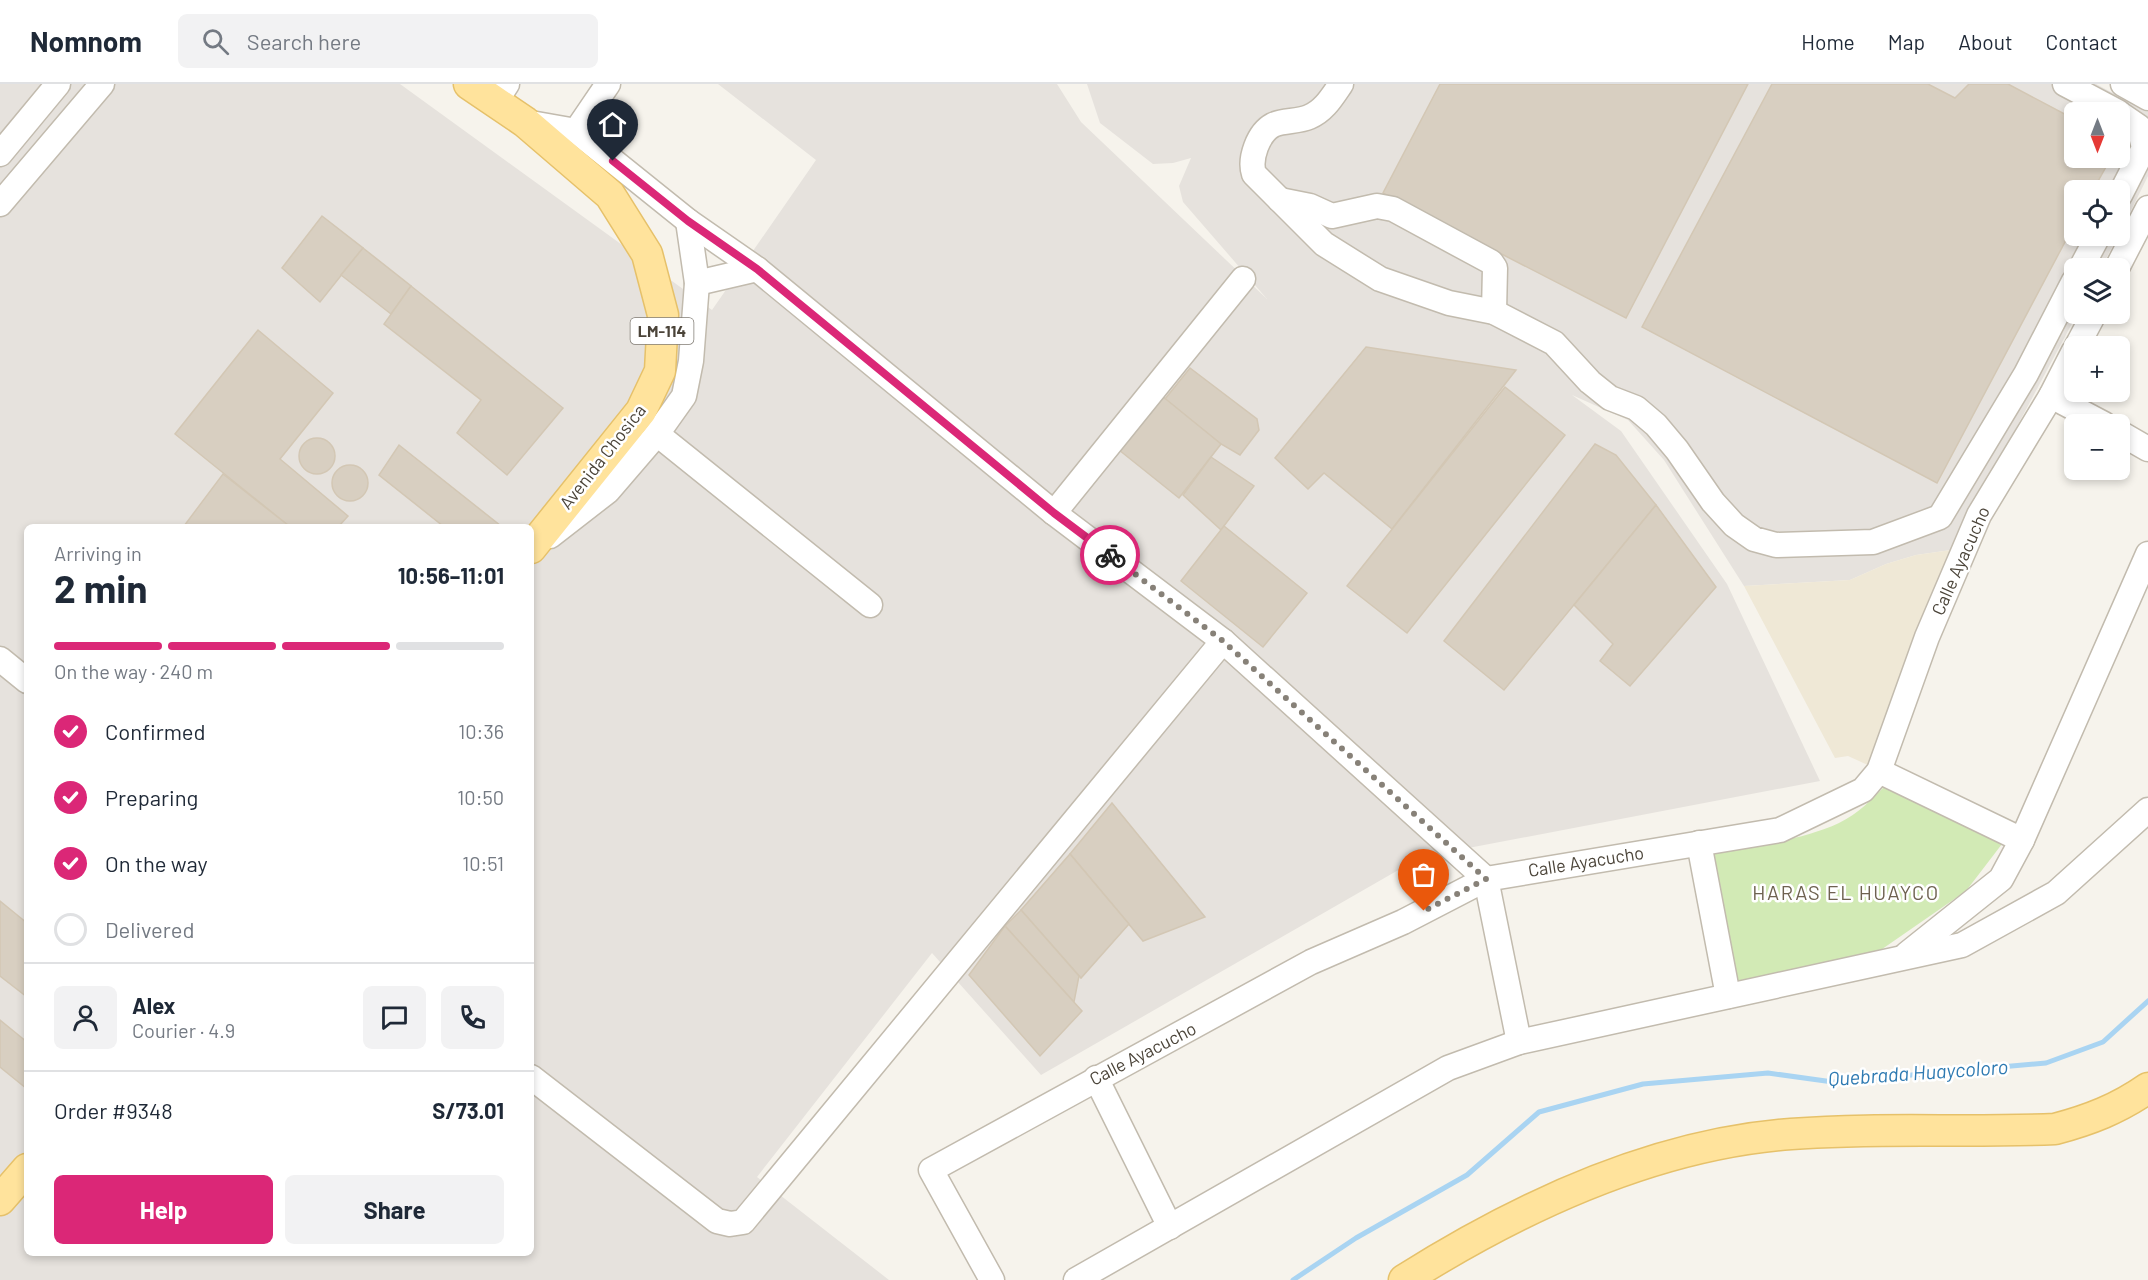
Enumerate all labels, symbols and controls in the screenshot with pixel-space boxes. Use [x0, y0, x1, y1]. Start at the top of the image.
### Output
search box [178, 14, 598, 68]
text: Nomnom [30, 24, 142, 58]
icon: search [199, 25, 232, 58]
text: Search here [247, 28, 361, 54]
text: Home [1801, 29, 1855, 54]
text: Map [1888, 29, 1925, 54]
text: About [1958, 29, 2013, 54]
text: Contact [2046, 29, 2118, 54]
pin [587, 99, 638, 161]
north arrow [2064, 102, 2130, 168]
map controls [2064, 102, 2130, 480]
icon: home [596, 108, 629, 141]
button: locate [2064, 180, 2130, 246]
button: layers [2064, 258, 2130, 324]
road number: LM-114 [630, 318, 694, 344]
button: + [2064, 336, 2130, 402]
street label: Avenida Chosica [554, 399, 650, 513]
button: − [2064, 414, 2130, 480]
street label: Calle Ayacucho [1926, 503, 1994, 618]
courier [1080, 525, 1140, 585]
icon: bike [1094, 539, 1127, 572]
text: Arriving in [54, 541, 142, 565]
text: 10:56–11:01 [398, 562, 504, 588]
text: 2 min [54, 564, 147, 611]
text: On the way · 240 m [54, 659, 213, 683]
icon: check [54, 715, 87, 748]
text: Confirmed [105, 718, 205, 744]
text: 10:36 [458, 719, 504, 743]
icon: check [54, 781, 87, 814]
text: Preparing [105, 784, 198, 810]
text: 10:50 [457, 785, 504, 809]
street label: Calle Ayacucho [1526, 841, 1645, 881]
icon: check [54, 847, 87, 880]
pin [1398, 849, 1449, 911]
text: On the way [105, 850, 208, 876]
text: 10:51 [462, 851, 504, 875]
icon: bag [1407, 858, 1440, 891]
district label: HARAS EL HUAYCO [1752, 880, 1940, 904]
text: Delivered [105, 916, 194, 942]
button: person [54, 986, 117, 1049]
button: chat [363, 986, 426, 1049]
button: phone [441, 986, 504, 1049]
text: Alex [132, 992, 175, 1018]
street label: Calle Ayacucho [1085, 1017, 1200, 1089]
text: Courier · 4.9 [132, 1018, 235, 1042]
water label: Quebrada Huaycoloro [1827, 1054, 2009, 1090]
text: Order #9348 [54, 1097, 173, 1123]
text: S/73.01 [432, 1097, 504, 1123]
button: Help [54, 1175, 273, 1244]
button: Share [285, 1175, 504, 1244]

